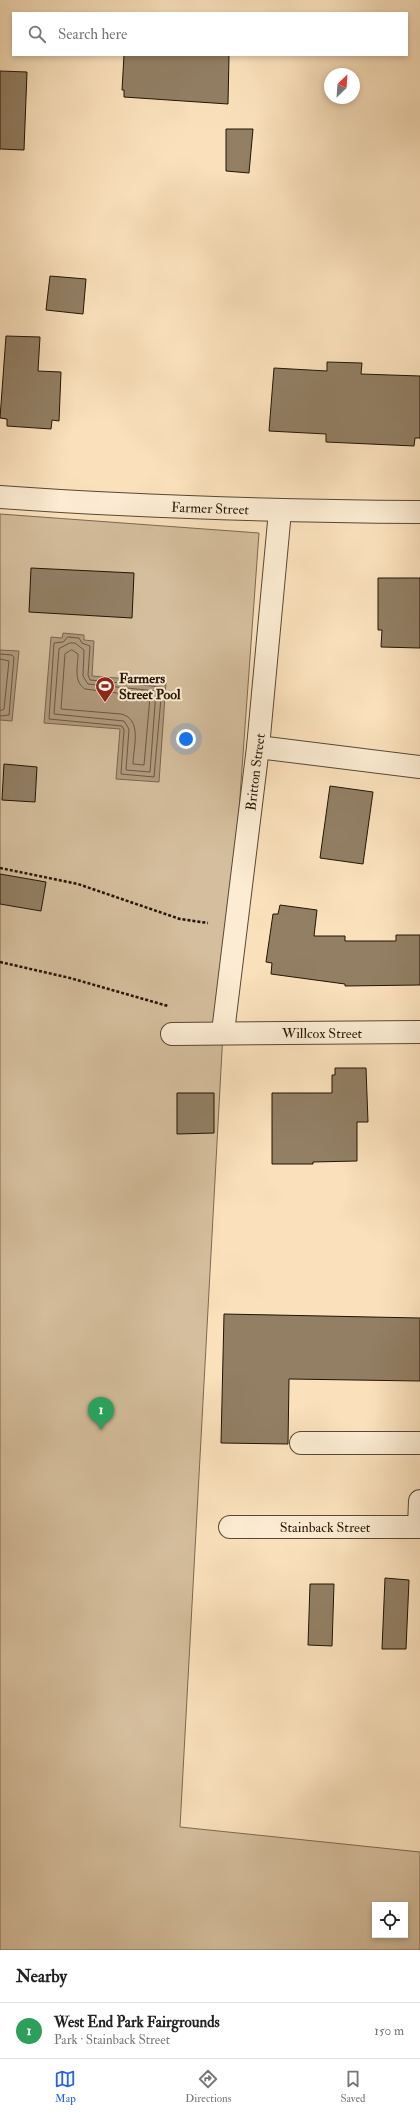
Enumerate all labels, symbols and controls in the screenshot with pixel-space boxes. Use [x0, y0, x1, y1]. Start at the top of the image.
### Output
search box [12, 12, 408, 56]
icon: search [26, 23, 48, 45]
text: Search here [58, 25, 127, 44]
north arrow [324, 68, 360, 104]
street label: Farmer Street [171, 499, 250, 518]
place label: Farmers Street Pool [119, 670, 181, 703]
sports icon: Farmers Street Pool [94, 675, 116, 703]
your location [176, 729, 196, 749]
street label: Britton Street [242, 732, 269, 812]
street label: Willcox Street [281, 1025, 363, 1042]
pin: 1 [88, 1397, 114, 1430]
street label: Stainback Street [280, 1519, 371, 1536]
map controls [372, 1902, 408, 1938]
button: locate [372, 1902, 408, 1938]
text: Nearby [16, 1966, 67, 1987]
text: West End Park Fairgrounds [54, 2013, 220, 2032]
text: 1 [27, 2023, 31, 2039]
text: 150 m [374, 2023, 404, 2039]
text: Park · Stainback Street [54, 2032, 170, 2048]
tab: Map [54, 2068, 76, 2105]
tab: Directions [185, 2068, 232, 2105]
tab: Saved [340, 2068, 366, 2105]

